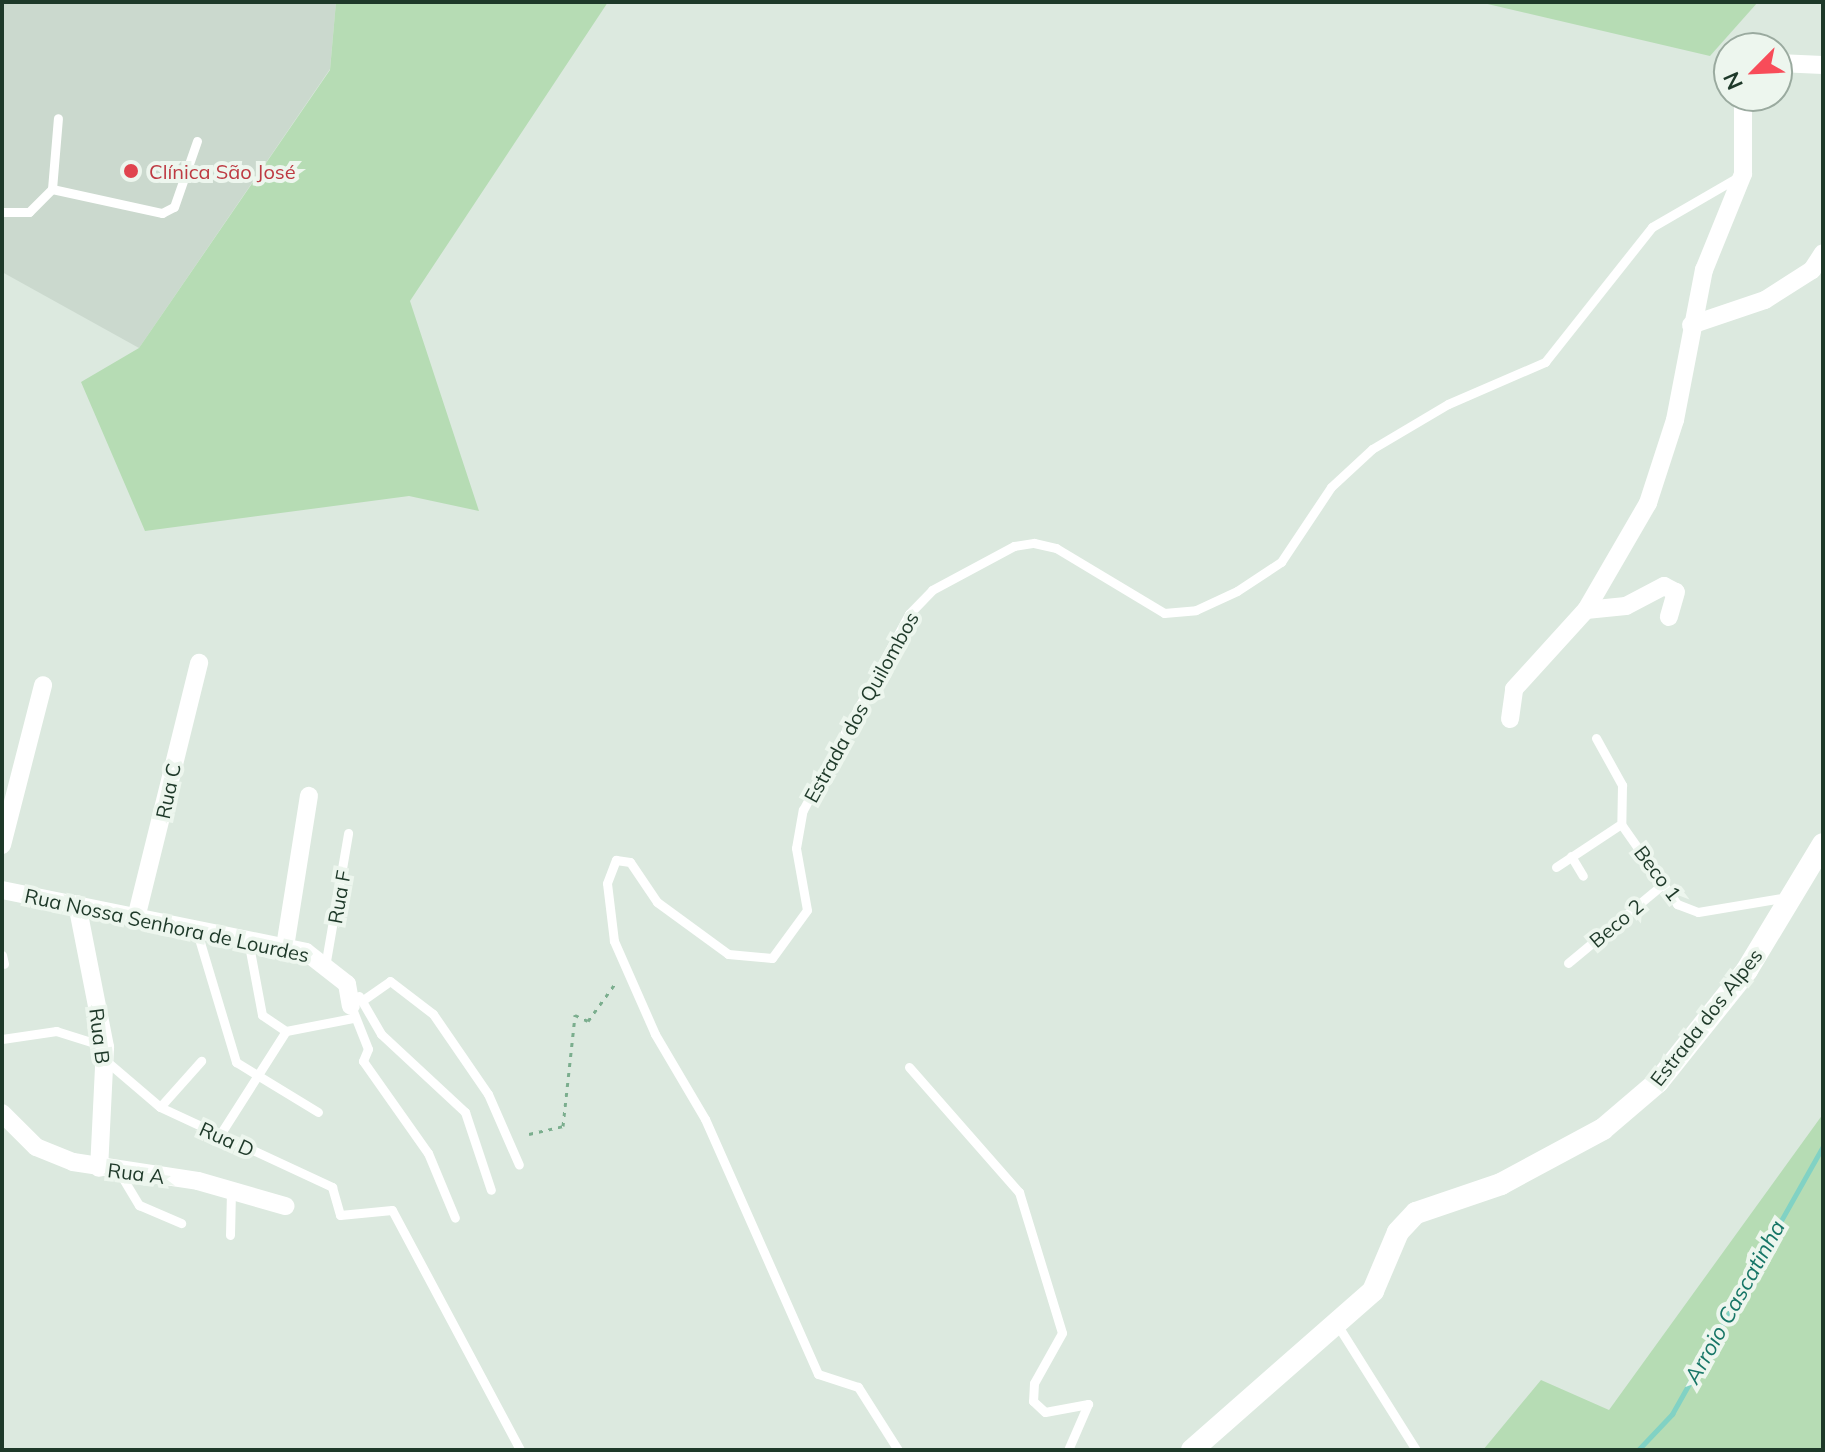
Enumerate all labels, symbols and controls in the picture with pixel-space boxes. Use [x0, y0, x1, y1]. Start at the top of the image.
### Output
north arrow [1713, 32, 1793, 112]
text: N [1717, 68, 1749, 94]
place label: Clínica São José [149, 159, 296, 183]
marker: Clínica São José [120, 160, 142, 182]
street label: Estrada dos Quilombos [799, 608, 923, 806]
street label: Rua C [150, 761, 186, 821]
street label: Beco 1 [1630, 841, 1686, 905]
street label: Rua F [323, 868, 355, 926]
street label: Rua Nossa Senhora de Lourdes [22, 883, 312, 967]
street label: Beco 2 [1584, 894, 1648, 952]
street label: Estrada dos Alpes [1645, 944, 1767, 1090]
street label: Rua B [85, 1007, 115, 1065]
street label: Rua D [196, 1116, 258, 1162]
street label: Rua A [106, 1158, 166, 1188]
water label: Arroio Cascatinha [1679, 1216, 1791, 1388]

